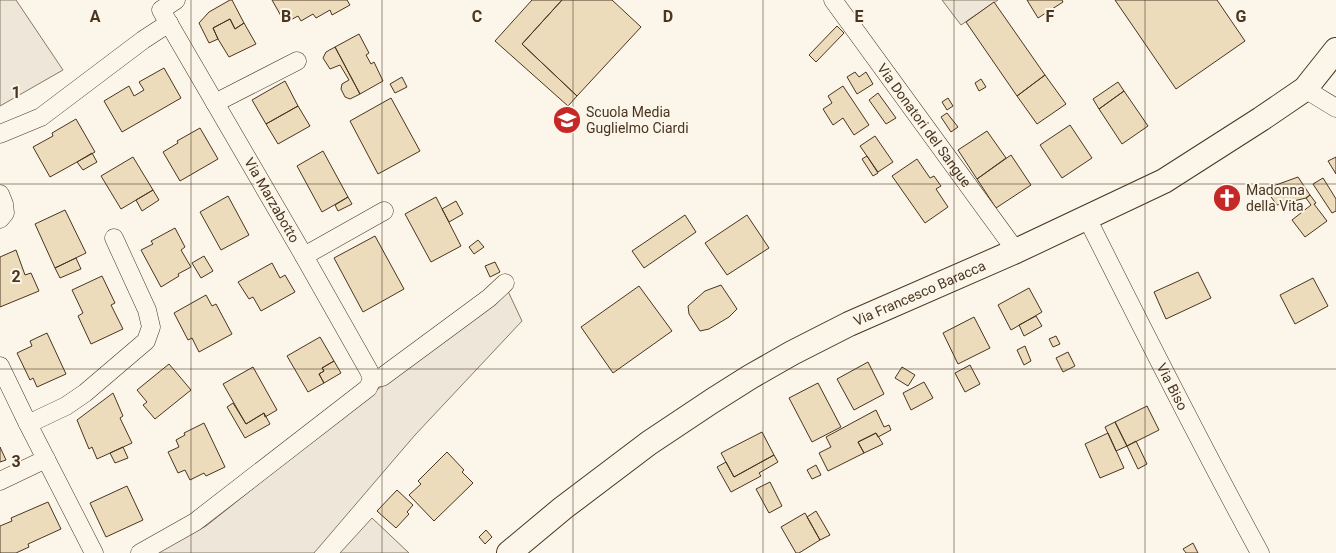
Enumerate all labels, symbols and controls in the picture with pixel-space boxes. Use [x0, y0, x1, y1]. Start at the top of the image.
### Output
text: A [90, 7, 101, 26]
text: B [281, 7, 291, 26]
text: C [472, 7, 482, 26]
text: D [663, 7, 673, 26]
text: E [855, 7, 864, 26]
text: F [1046, 7, 1055, 26]
text: G [1236, 7, 1247, 26]
street label: Via Donatori del Sangue [874, 60, 975, 190]
text: 1 [11, 83, 21, 102]
place label: Scuola Media Guglielmo Ciardi [586, 104, 689, 136]
school or university icon: Scuola Media Guglielmo Ciardi [552, 105, 582, 135]
street label: Via Marzabotto [241, 155, 303, 245]
place label: Madonna della Vita [1246, 182, 1305, 214]
church icon: Madonna della Vita [1212, 183, 1242, 213]
street label: Via Francesco Baracca [851, 257, 988, 329]
text: 2 [11, 267, 21, 286]
street label: Via Biso [1154, 360, 1191, 413]
text: 3 [11, 452, 21, 471]

